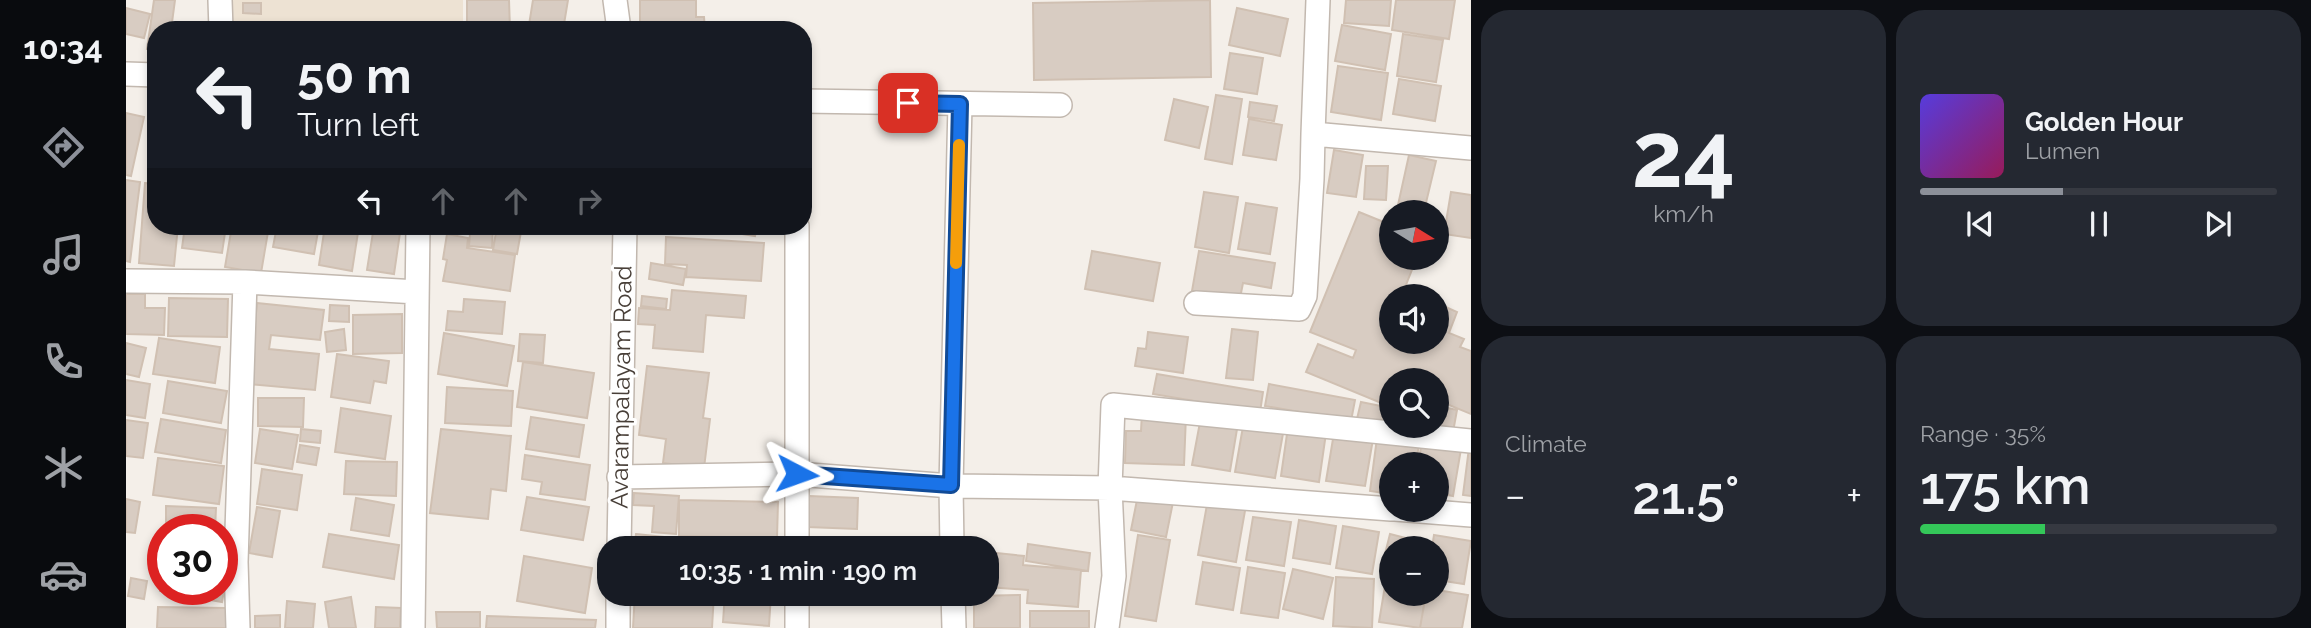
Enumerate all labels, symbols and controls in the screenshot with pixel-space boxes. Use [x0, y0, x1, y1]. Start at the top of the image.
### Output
text: 10:34 [23, 29, 103, 66]
text: 50 m [297, 47, 412, 104]
icon: left [182, 49, 273, 140]
pin [878, 73, 938, 133]
icon: arrive [889, 84, 927, 122]
text: 24 [1632, 101, 1735, 208]
text: Turn left [297, 106, 419, 143]
text: Golden Hour [2025, 107, 2183, 137]
icon: directions [39, 123, 88, 172]
text: Lumen [2025, 137, 2100, 164]
icon: left [351, 182, 389, 220]
icon: ahead [424, 182, 462, 220]
icon: ahead [497, 182, 535, 220]
icon: right [570, 182, 608, 220]
north arrow [1379, 200, 1449, 270]
map controls [1379, 200, 1449, 606]
text: km/h [1653, 200, 1714, 227]
icon: previous [1961, 205, 1999, 243]
icon: pause [2080, 205, 2118, 243]
icon: next [2199, 205, 2237, 243]
icon: music [39, 230, 88, 279]
street label: Avarampalayam Road [604, 265, 638, 509]
button: sound [1379, 284, 1449, 354]
icon: phone [39, 337, 88, 386]
button: search [1379, 368, 1449, 438]
text: Range · 35% [1920, 420, 2046, 447]
text: Climate [1505, 430, 1587, 457]
position arrow [760, 437, 834, 511]
icon: climate [39, 443, 88, 492]
button: + [1379, 452, 1449, 522]
text: 175 km [1920, 455, 2090, 516]
text: 21.5° [1632, 465, 1739, 526]
text: − [1505, 473, 1525, 518]
text: + [1846, 473, 1862, 518]
speed limit sign: 30 [147, 514, 238, 605]
button: − [1379, 536, 1449, 606]
icon: car [39, 550, 88, 599]
text: 10:35 · 1 min · 190 m [679, 556, 917, 586]

